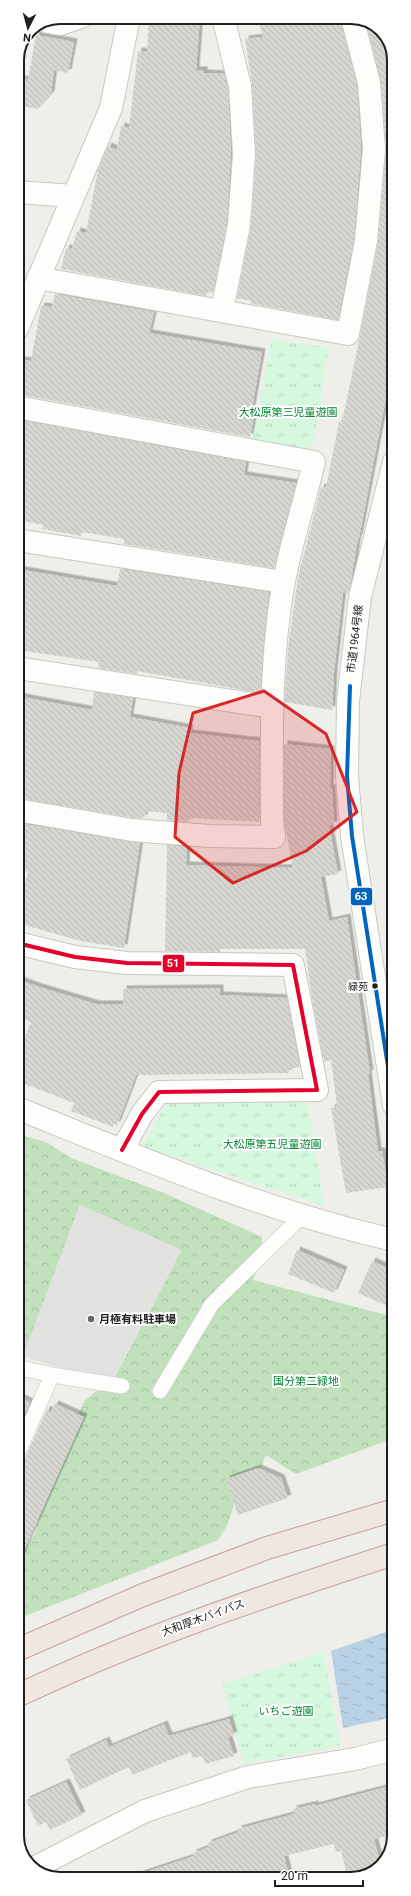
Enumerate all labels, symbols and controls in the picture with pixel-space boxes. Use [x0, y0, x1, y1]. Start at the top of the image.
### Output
north arrow [8, 8, 48, 48]
text: N [22, 31, 32, 44]
park label: 大松原第三児童遊園 [239, 406, 338, 419]
street label: 市道1964号線 [344, 604, 366, 674]
line badge: 63 [350, 887, 373, 906]
text: 63 [355, 890, 367, 903]
line badge: 51 [162, 954, 185, 973]
text: 51 [167, 957, 179, 970]
place label: 緑苑 [348, 981, 368, 992]
marker: 緑苑 [370, 981, 380, 991]
park label: 大松原第五児童遊園 [223, 1138, 322, 1151]
place label: 月極有料駐車場 [99, 1313, 176, 1326]
marker: 月極有料駐車場 [86, 1314, 96, 1324]
park label: 国分第二緑地 [273, 1375, 339, 1388]
street label: 大和厚木バイパス [160, 1597, 246, 1639]
park label: いちご遊園 [259, 1705, 314, 1718]
scale bar [275, 1862, 363, 1888]
text: 20 m [281, 1869, 308, 1883]

